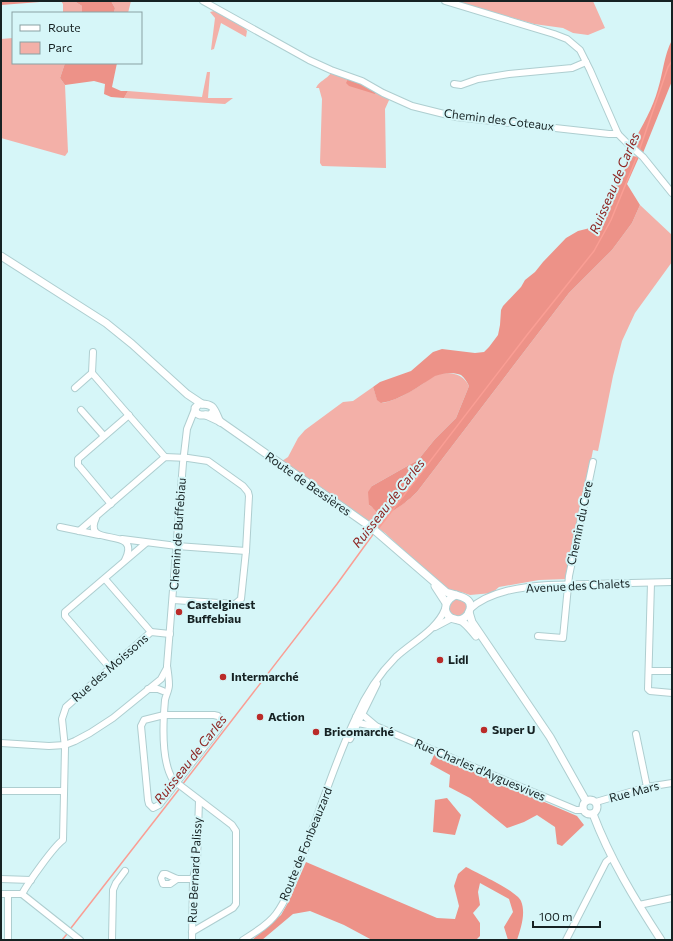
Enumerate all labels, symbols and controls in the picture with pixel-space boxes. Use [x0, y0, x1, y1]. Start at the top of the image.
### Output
legend [12, 12, 142, 64]
text: Route [48, 20, 81, 34]
text: Parc [48, 40, 72, 54]
street label: Chemin des Coteaux [443, 105, 556, 133]
water label: Ruisseau de Carles [585, 130, 643, 236]
street label: Route de Bessières [263, 448, 354, 518]
water label: Ruisseau de Carles [348, 455, 428, 551]
street label: Chemin de Buffebiau [166, 477, 188, 591]
street label: Chemin du Cere [563, 479, 595, 566]
street label: Avenue des Chalets [525, 575, 630, 595]
place label: Castelginest Buffebiau [187, 597, 255, 625]
marker: Castelginest Buffebiau [174, 607, 184, 617]
street label: Rue des Moissons [68, 630, 150, 704]
place label: Lidl [448, 652, 469, 666]
marker: Lidl [435, 655, 445, 665]
place label: Intermarché [231, 669, 299, 683]
marker: Intermarché [218, 672, 228, 682]
place label: Action [268, 709, 305, 723]
water label: Ruisseau de Carles [150, 711, 230, 807]
marker: Action [255, 712, 265, 722]
place label: Super U [492, 722, 535, 736]
place label: Bricomarché [324, 724, 394, 738]
marker: Super U [479, 725, 489, 735]
marker: Bricomarché [311, 727, 321, 737]
street label: Rue Charles d'Ayguesvives [413, 735, 548, 803]
street label: Rue Mars [607, 778, 660, 804]
street label: Route de Fonbeauzard [276, 785, 334, 903]
street label: Rue Bernard Palissy [184, 817, 204, 923]
scale bar [533, 903, 600, 929]
text: 100 m [539, 909, 573, 923]

